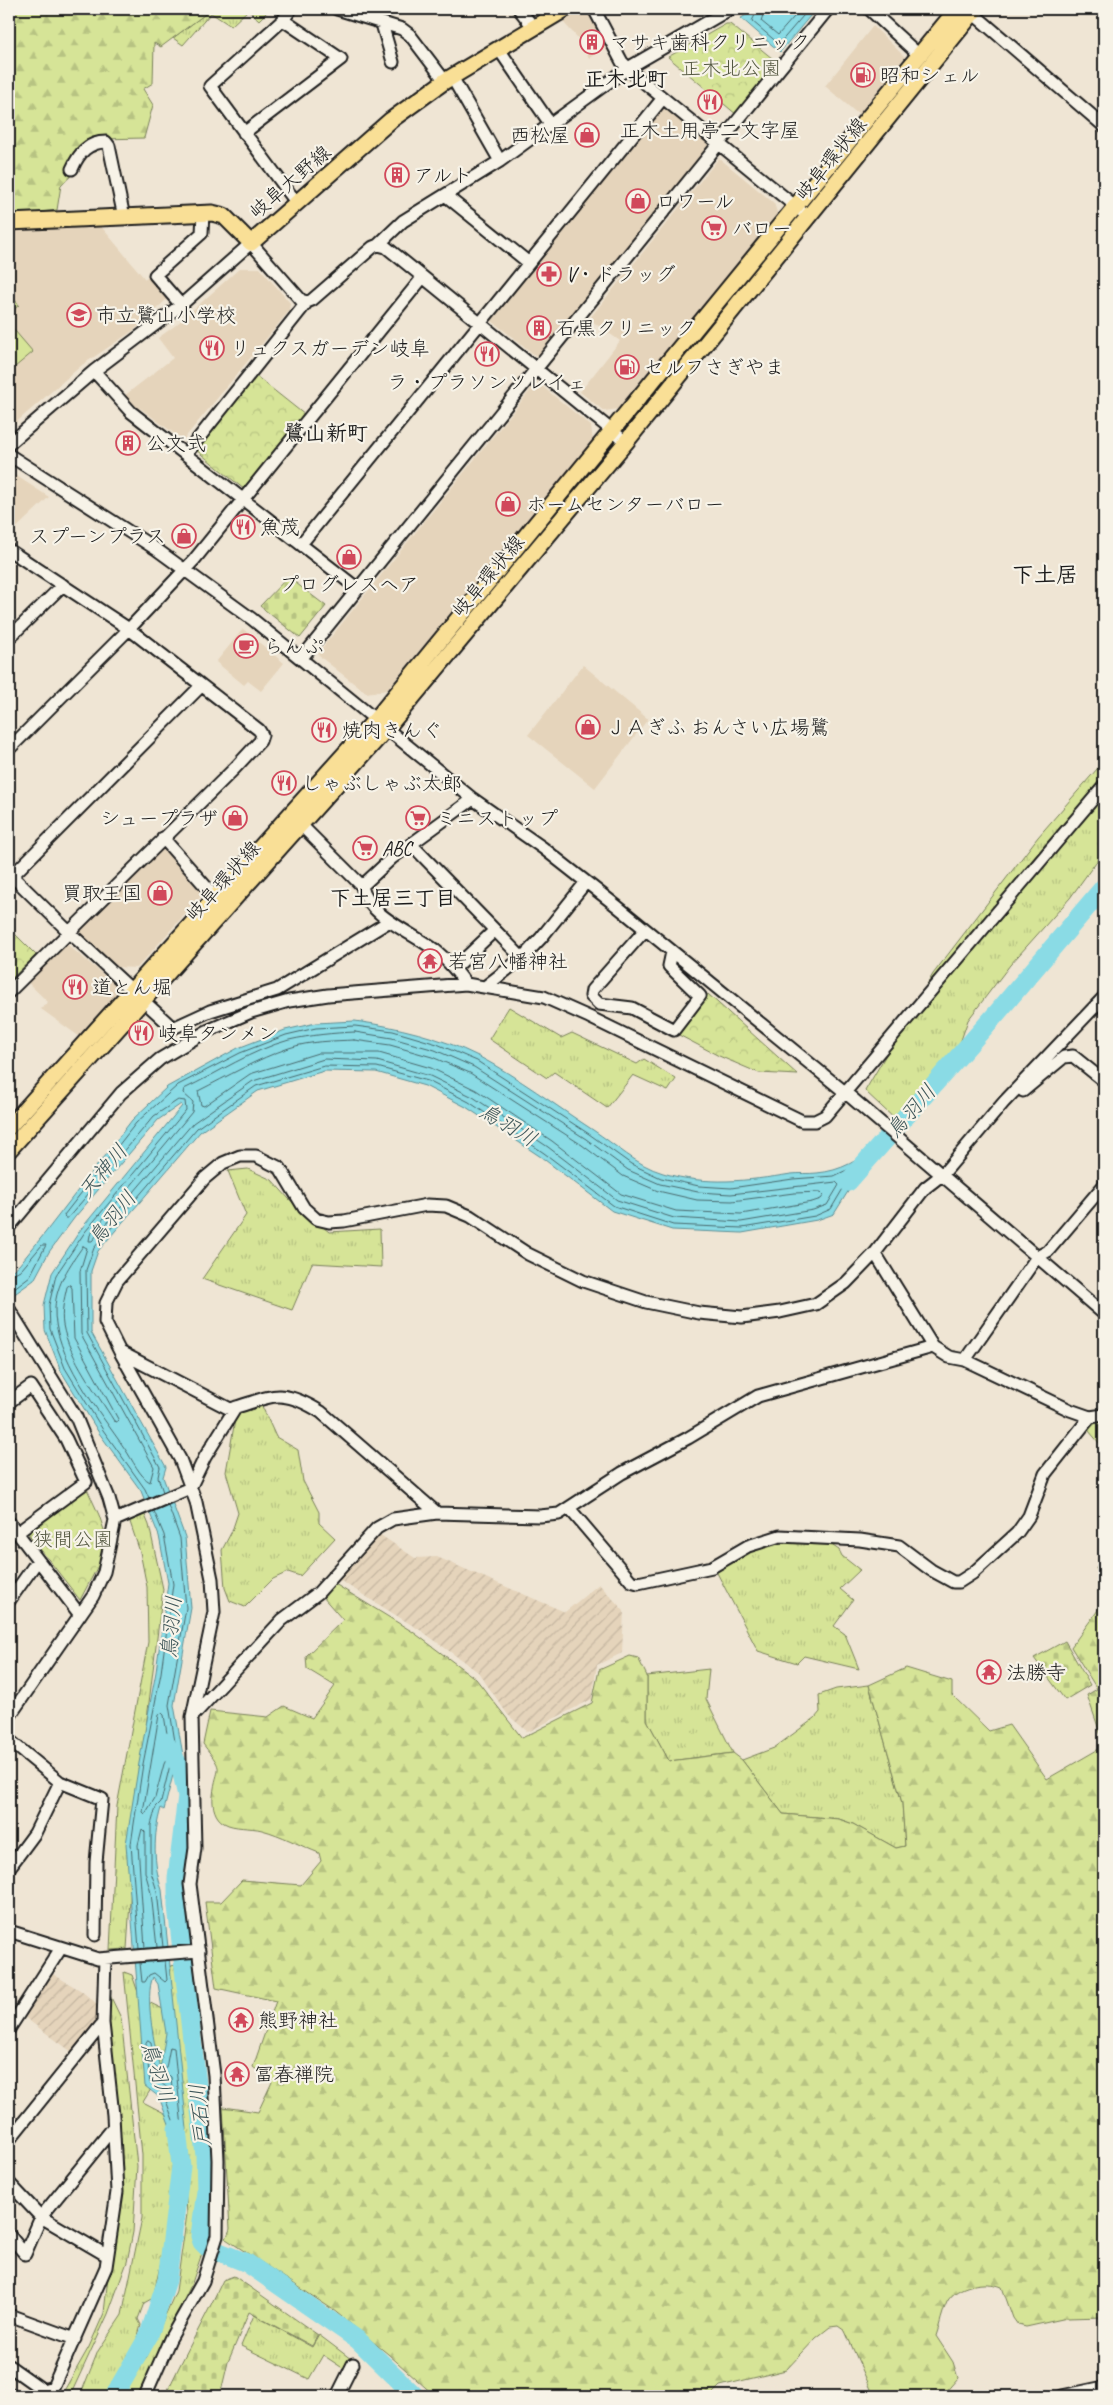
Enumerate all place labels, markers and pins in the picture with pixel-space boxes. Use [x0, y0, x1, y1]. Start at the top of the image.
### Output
building icon: マサキ歯科クリニック [579, 29, 605, 55]
place label: マサキ歯科クリニック [610, 30, 810, 55]
fuel station icon: 昭和シェル [850, 62, 876, 88]
place label: 昭和シェル [880, 63, 980, 88]
restaurant icon: 正木土用亭二文字屋 [697, 89, 723, 115]
place label: 正木土用亭二文字屋 [620, 118, 800, 143]
shop icon: 西松屋 [574, 122, 600, 148]
place label: 西松屋 [510, 123, 570, 148]
building icon: アルト [384, 162, 410, 188]
place label: アルト [414, 163, 473, 188]
shop icon: ロワール [625, 188, 651, 214]
place label: ロワール [656, 189, 735, 214]
supermarket icon: バロー [701, 215, 727, 241]
place label: バロー [732, 216, 792, 241]
pharmacy icon: V・ドラッグ [536, 261, 562, 287]
place label: V・ドラッグ [566, 262, 676, 287]
school or university icon: 市立鷺山小学校 [66, 302, 92, 328]
place label: 市立鷺山小学校 [96, 303, 236, 328]
building icon: 石黒クリニック [526, 315, 552, 341]
place label: 石黒クリニック [556, 316, 696, 341]
restaurant icon: リュクスガーデン岐阜 [199, 335, 225, 361]
place label: リュクスガーデン岐阜 [230, 336, 430, 361]
restaurant icon: ラ・プラソンソレイェ [474, 341, 500, 367]
fuel station icon: セルフさぎやま [614, 354, 640, 380]
place label: セルフさぎやま [644, 355, 785, 380]
place label: ラ・プラソンソレイェ [387, 370, 587, 395]
building icon: 公文式 [115, 430, 141, 456]
place label: 公文式 [146, 431, 206, 456]
shop icon: ホームセンターバロー [495, 491, 521, 517]
place label: ホームセンターバロー [526, 492, 724, 517]
restaurant icon: 魚茂 [230, 514, 256, 540]
place label: 魚茂 [260, 515, 300, 540]
shop icon: スプーンプラス [171, 523, 197, 549]
place label: スプーンプラス [29, 524, 166, 549]
shop icon: プログレスヘア [336, 544, 362, 570]
place label: プログレスヘア [279, 572, 419, 597]
cafe icon: らんぷ [233, 633, 259, 659]
place label: らんぷ [264, 634, 324, 659]
shop icon: ＪＡぎふ おんさい広場鷺 [575, 714, 601, 740]
place label: ＪＡぎふ おんさい広場鷺 [606, 715, 830, 740]
restaurant icon: 焼肉きんぐ [311, 717, 337, 743]
place label: 焼肉きんぐ [342, 718, 442, 743]
restaurant icon: しゃぶしゃぶ太郎 [271, 770, 297, 796]
place label: しゃぶしゃぶ太郎 [302, 771, 462, 796]
shop icon: シュープラザ [222, 805, 248, 831]
supermarket icon: ミニストップ [405, 805, 431, 831]
place label: シュープラザ [100, 806, 218, 831]
place label: ミニストップ [436, 806, 558, 831]
supermarket icon: ABC [352, 835, 378, 861]
place label: ABC [382, 836, 414, 861]
shop icon: 買取王国 [147, 880, 173, 906]
place label: 買取王国 [62, 881, 142, 906]
temple icon: 若宮八幡神社 [417, 948, 443, 974]
place label: 若宮八幡神社 [448, 949, 568, 974]
restaurant icon: 道とん堀 [62, 974, 88, 1000]
place label: 道とん堀 [92, 975, 172, 1000]
restaurant icon: 岐阜タンメン [128, 1020, 154, 1046]
place label: 岐阜タンメン [158, 1021, 278, 1046]
temple icon: 法勝寺 [976, 1659, 1002, 1685]
place label: 法勝寺 [1006, 1660, 1066, 1685]
temple icon: 熊野神社 [228, 2007, 254, 2033]
place label: 熊野神社 [258, 2008, 338, 2033]
temple icon: 冨春禅院 [224, 2061, 250, 2087]
place label: 冨春禅院 [254, 2062, 334, 2087]

